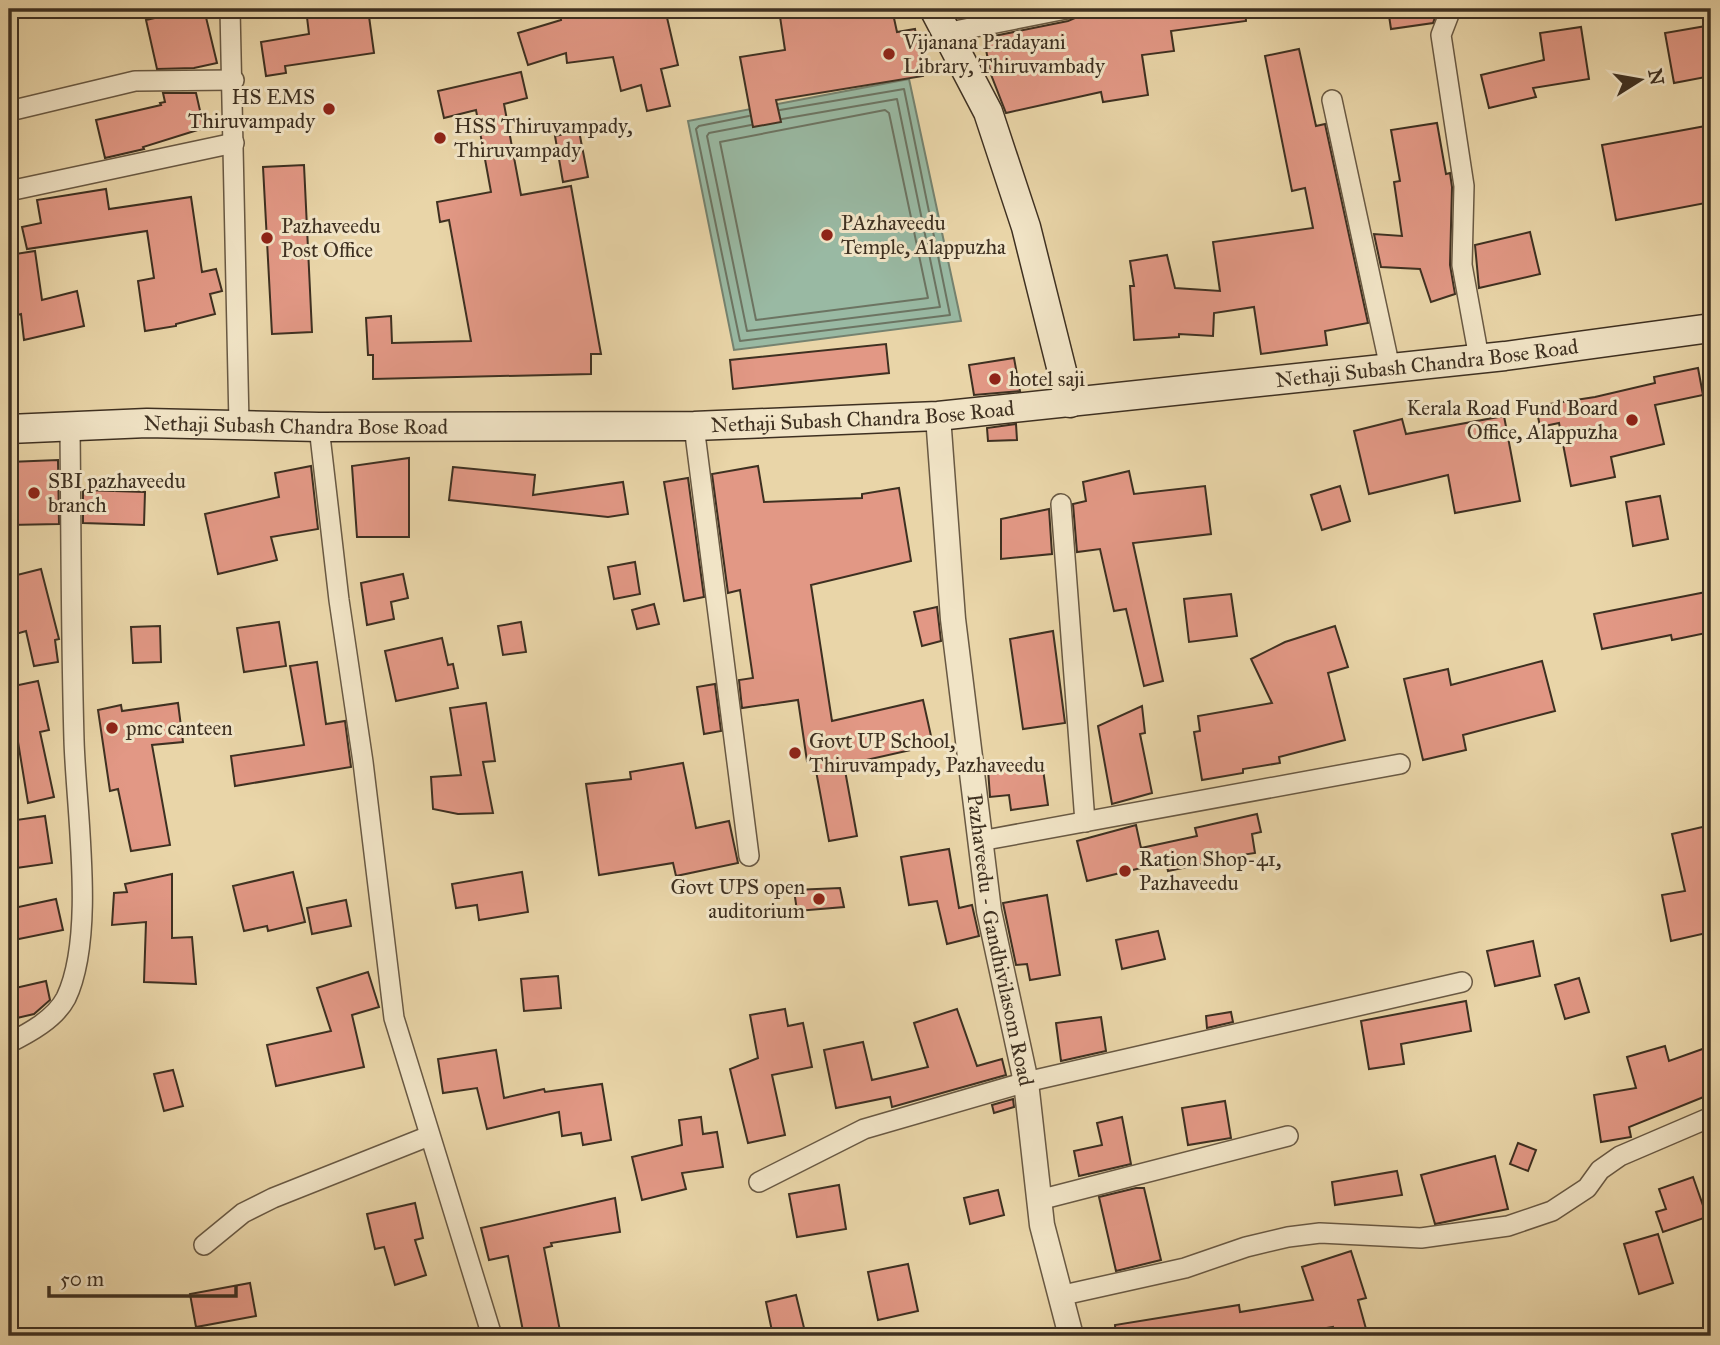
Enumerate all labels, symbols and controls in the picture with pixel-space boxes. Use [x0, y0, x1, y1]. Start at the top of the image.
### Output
place label: Vijanana Pradayani Library, Thiruvambady [902, 29, 1106, 79]
marker: Vijanana Pradayani Library, Thiruvambady [881, 46, 897, 62]
north arrow [1604, 46, 1674, 116]
text: N [1643, 67, 1669, 87]
place label: HS EMS Thiruvampady [188, 84, 316, 134]
marker: HS EMS Thiruvampady [321, 101, 337, 117]
place label: HSS Thiruvampady, Thiruvampady [454, 113, 633, 163]
marker: HSS Thiruvampady, Thiruvampady [432, 130, 448, 146]
place label: PAzhaveedu Temple, Alappuzha [841, 210, 1006, 260]
place label: Pazhaveedu Post Office [281, 213, 381, 263]
marker: PAzhaveedu Temple, Alappuzha [819, 227, 835, 243]
marker: Pazhaveedu Post Office [259, 230, 275, 246]
street label: Nethaji Subash Chandra Bose Road [1274, 333, 1580, 393]
place label: hotel saji [1009, 366, 1085, 392]
marker: hotel saji [987, 371, 1003, 387]
street label: Nethaji Subash Chandra Bose Road [710, 395, 1016, 438]
place label: Kerala Road Fund Board Office, Alappuzha [1407, 395, 1618, 445]
street label: Nethaji Subash Chandra Bose Road [143, 410, 448, 440]
marker: Kerala Road Fund Board Office, Alappuzha [1624, 412, 1640, 428]
place label: SBI pazhaveedu branch [48, 468, 186, 518]
marker: SBI pazhaveedu branch [26, 485, 42, 501]
place label: pmc canteen [125, 715, 233, 741]
marker: pmc canteen [104, 720, 120, 736]
place label: Govt UP School, Thiruvampady, Pazhaveedu [809, 728, 1045, 778]
marker: Govt UP School, Thiruvampady, Pazhaveedu [787, 745, 803, 761]
street label: Pazhaveedu - Gandhivilasom Road [962, 792, 1040, 1089]
place label: Ration Shop-41, Pazhaveedu [1139, 846, 1281, 896]
marker: Ration Shop-41, Pazhaveedu [1117, 863, 1133, 879]
place label: Govt UPS open auditorium [670, 874, 805, 924]
marker: Govt UPS open auditorium [811, 891, 827, 907]
scale bar [49, 1254, 236, 1298]
text: 50 m [60, 1266, 105, 1292]

